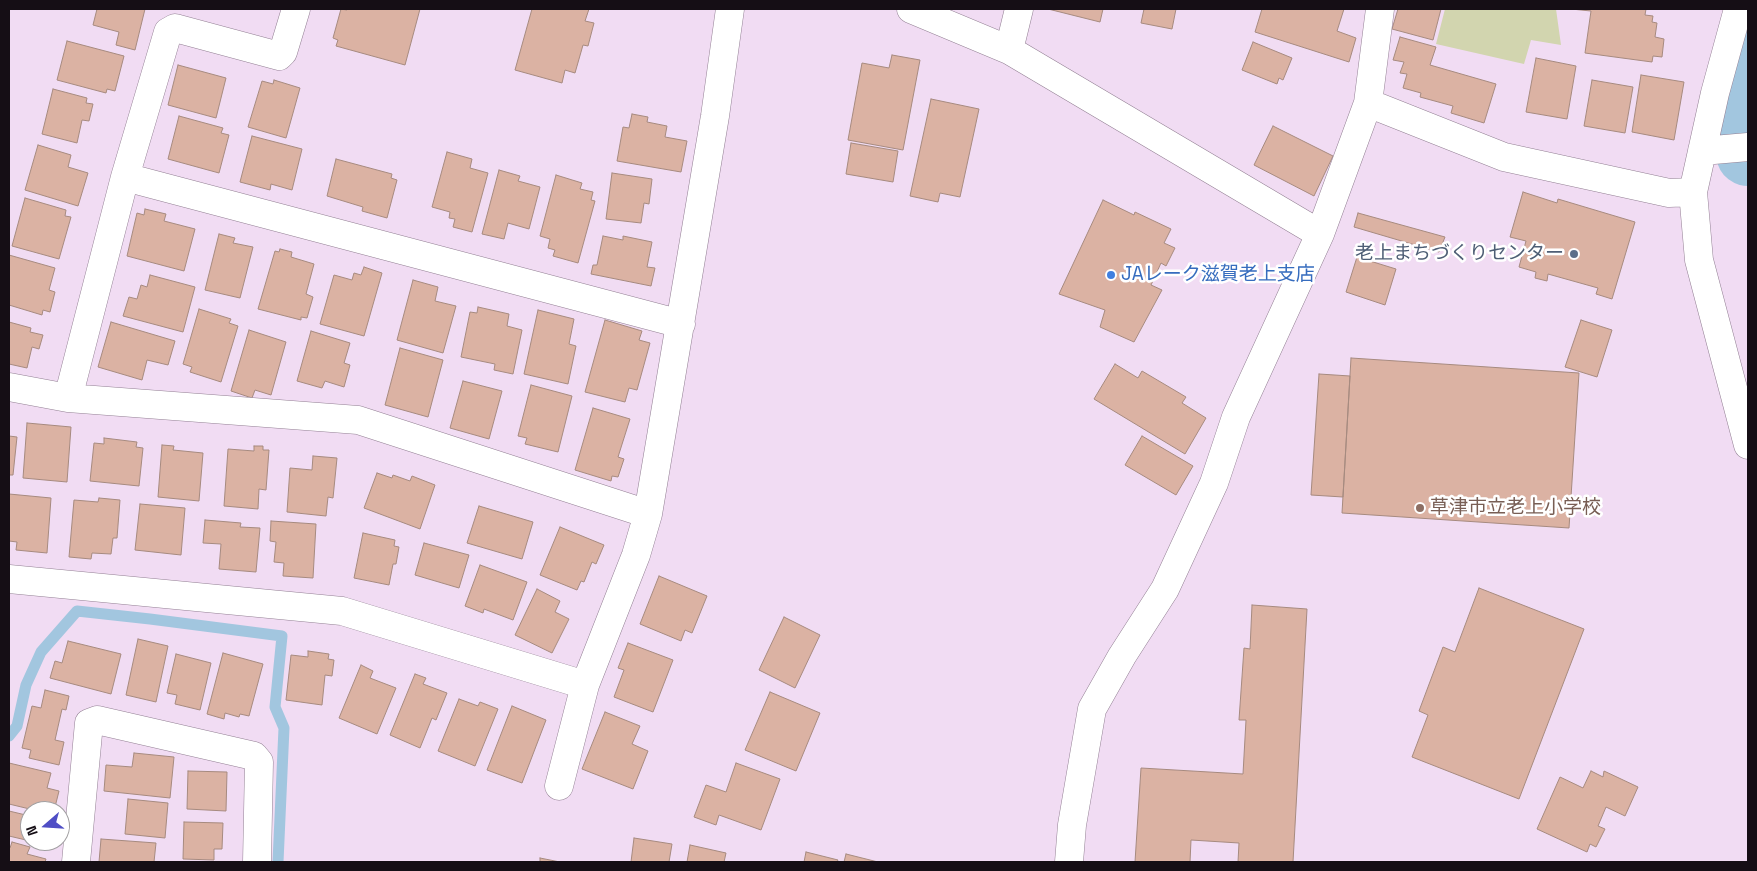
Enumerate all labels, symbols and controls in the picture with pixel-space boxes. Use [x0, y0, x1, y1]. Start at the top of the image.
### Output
place label: 老上まちづくりセンター [1355, 243, 1564, 265]
marker: 老上まちづくりセンター [1568, 248, 1580, 260]
place label: JAレーク滋賀老上支店 [1121, 264, 1315, 286]
marker: JAレーク滋賀老上支店 [1105, 269, 1117, 281]
place label: 草津市立老上小学校 [1430, 497, 1601, 519]
marker: 草津市立老上小学校 [1414, 502, 1426, 514]
north arrow [20, 801, 70, 851]
text: N [22, 823, 42, 838]

